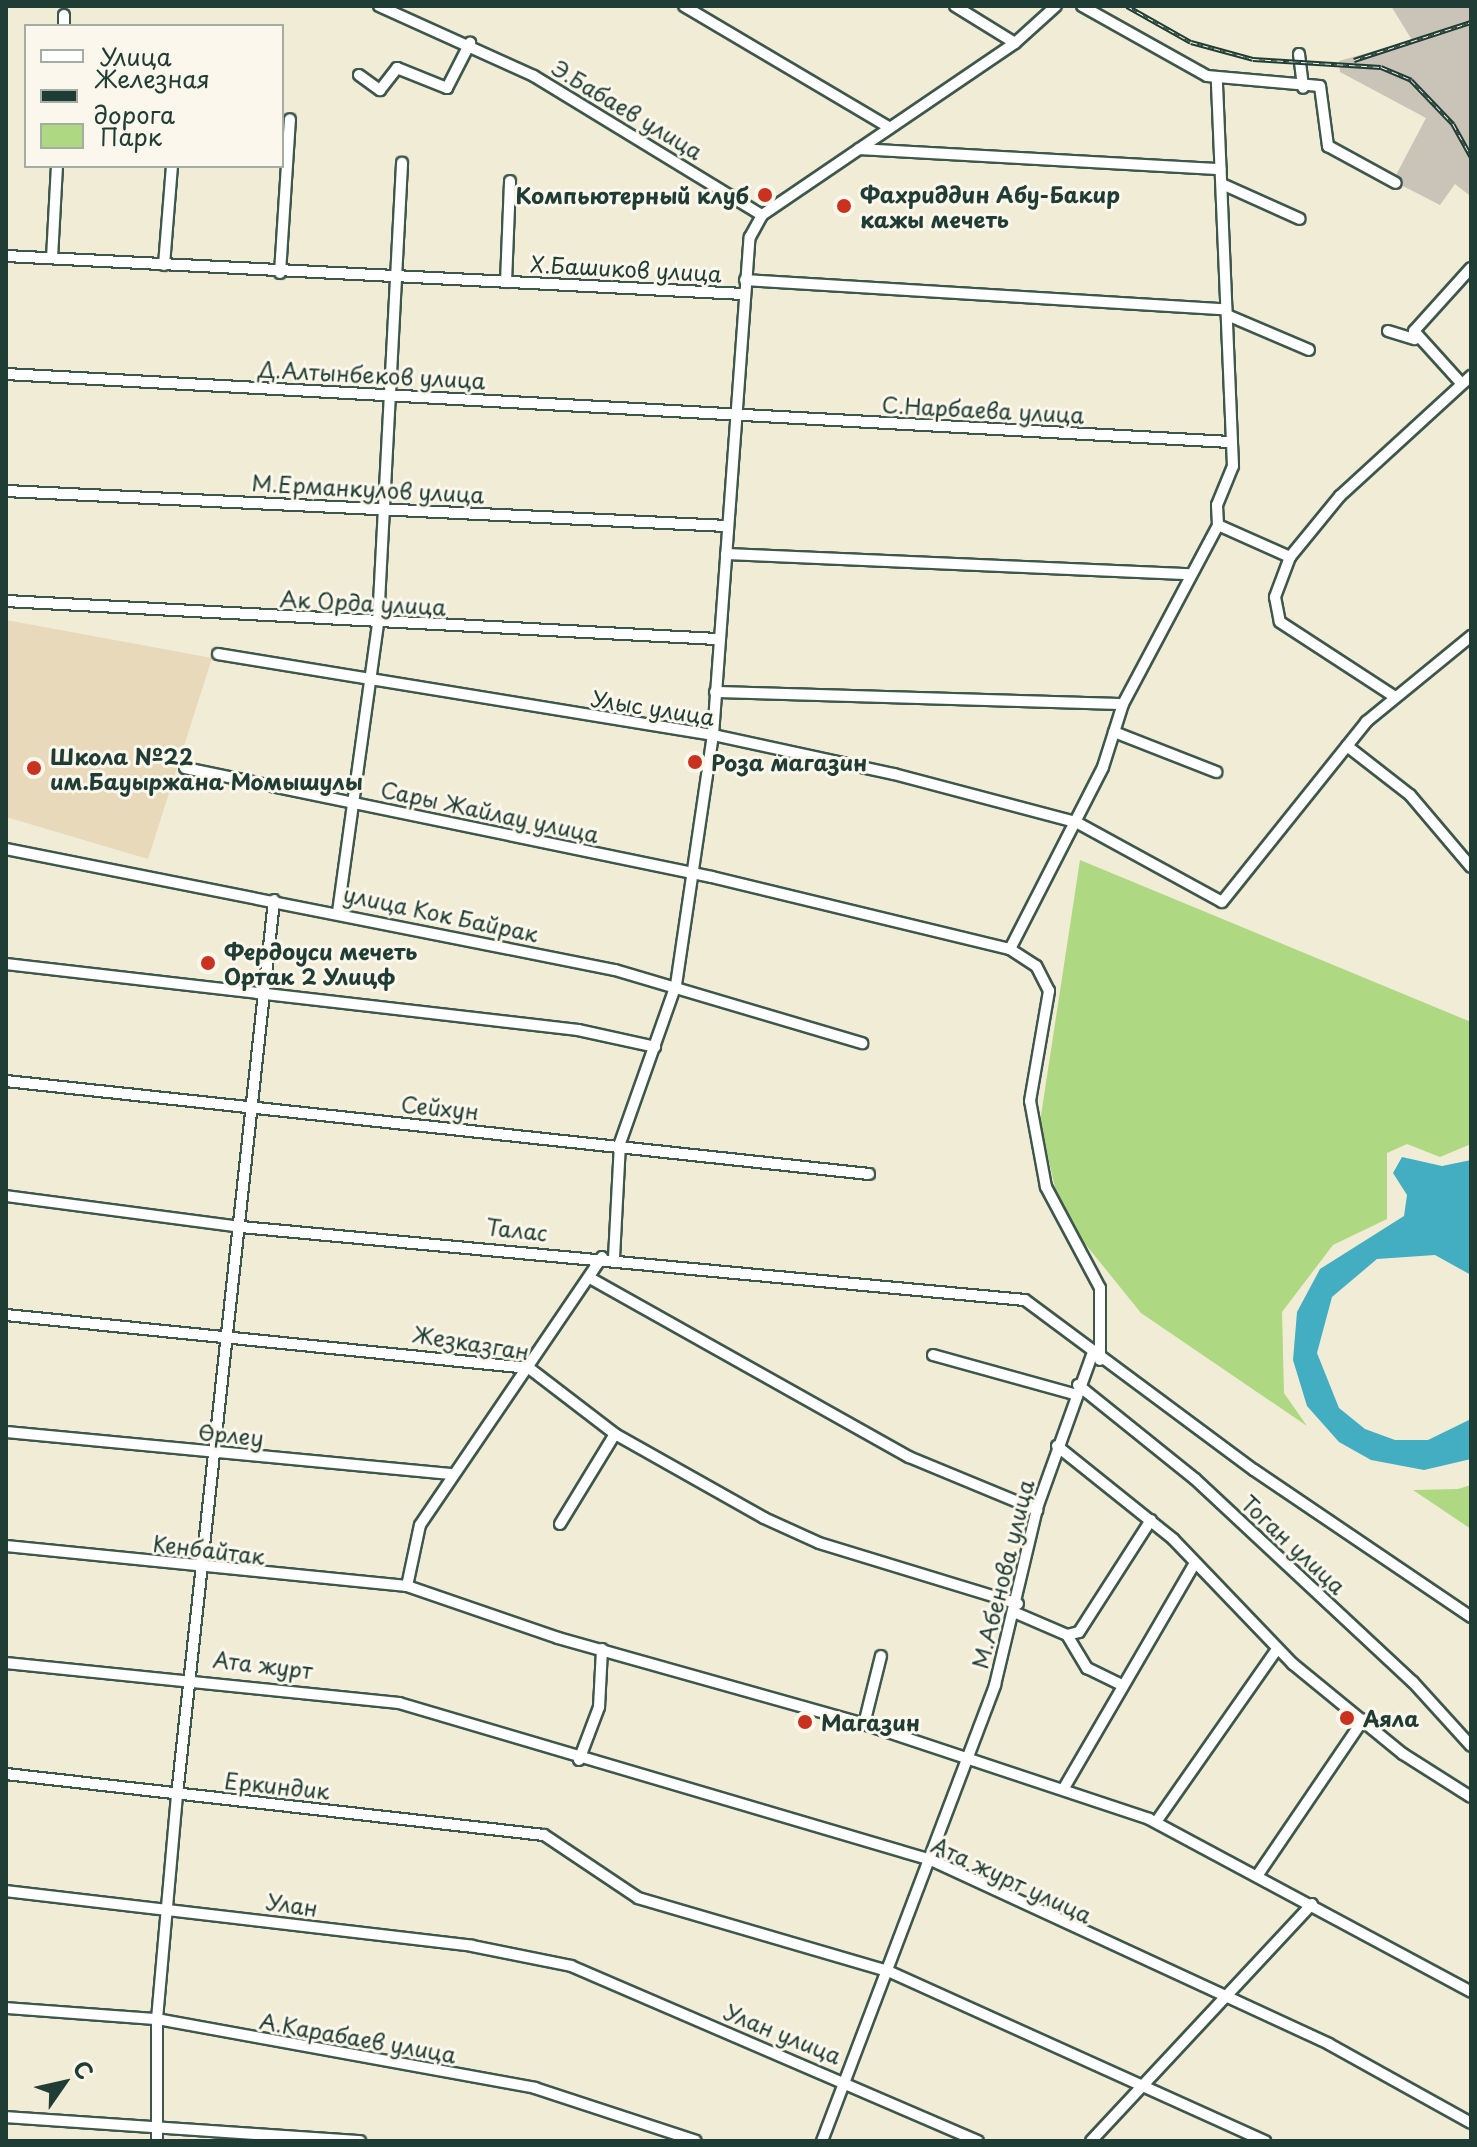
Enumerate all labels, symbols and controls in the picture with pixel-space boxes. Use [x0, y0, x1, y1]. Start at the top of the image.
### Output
legend [24, 24, 284, 168]
text: Улица [100, 38, 172, 74]
street label: Э.Бабаев улица [548, 54, 708, 164]
text: Железная дорога [94, 60, 210, 132]
text: Парк [100, 118, 162, 154]
place label: Фахриддин Абу-Бакир кажы мечеть [860, 180, 1120, 232]
place label: Компьютерный клуб [515, 182, 749, 208]
marker: Компьютерный клуб [756, 186, 774, 204]
marker: Фахриддин Абу-Бакир кажы мечеть [835, 197, 853, 215]
street label: Х.Башиков улица [529, 250, 723, 286]
street label: Д.Алтынбеков улица [258, 355, 486, 393]
street label: С.Нарбаева улица [880, 390, 1086, 428]
street label: М.Ерманкулов улица [251, 469, 485, 507]
street label: Ак Орда улица [279, 584, 447, 620]
street label: Улыс улица [590, 684, 716, 730]
place label: Школа №22 им.Бауыржана Момышулы [50, 742, 363, 794]
place label: Роза магазин [711, 749, 867, 775]
marker: Роза магазин [686, 753, 704, 771]
marker: Школа №22 им.Бауыржана Момышулы [25, 759, 43, 777]
street label: Сары Жайлау улица [377, 775, 603, 847]
street label: улица Кок Байрак [340, 879, 542, 947]
place label: Фердоуси мечеть Ортак 2 Улицф [224, 937, 419, 988]
marker: Фердоуси мечеть Ортак 2 Улицф [199, 954, 217, 972]
street label: Сейхун [400, 1090, 480, 1124]
street label: Талас [485, 1213, 549, 1245]
street label: Жезказган [411, 1320, 531, 1364]
street label: Өрлеу [197, 1417, 265, 1451]
street label: М.Абенова улица [966, 1476, 1038, 1672]
street label: Тоган улица [1236, 1489, 1352, 1599]
street label: Кенбайтак [152, 1529, 266, 1569]
street label: Ата журт [211, 1645, 315, 1683]
place label: Аяла [1363, 1705, 1419, 1731]
place label: Магазин [821, 1709, 920, 1735]
marker: Аяла [1338, 1709, 1356, 1727]
marker: Магазин [796, 1713, 814, 1731]
street label: Еркиндик [223, 1766, 331, 1804]
street label: Ата журт улица [927, 1830, 1097, 1928]
street label: Улан [265, 1887, 319, 1921]
street label: Улан улица [720, 1997, 846, 2069]
street label: А.Карабаев улица [257, 2007, 459, 2067]
north arrow [24, 2043, 104, 2123]
text: С [66, 2053, 103, 2085]

